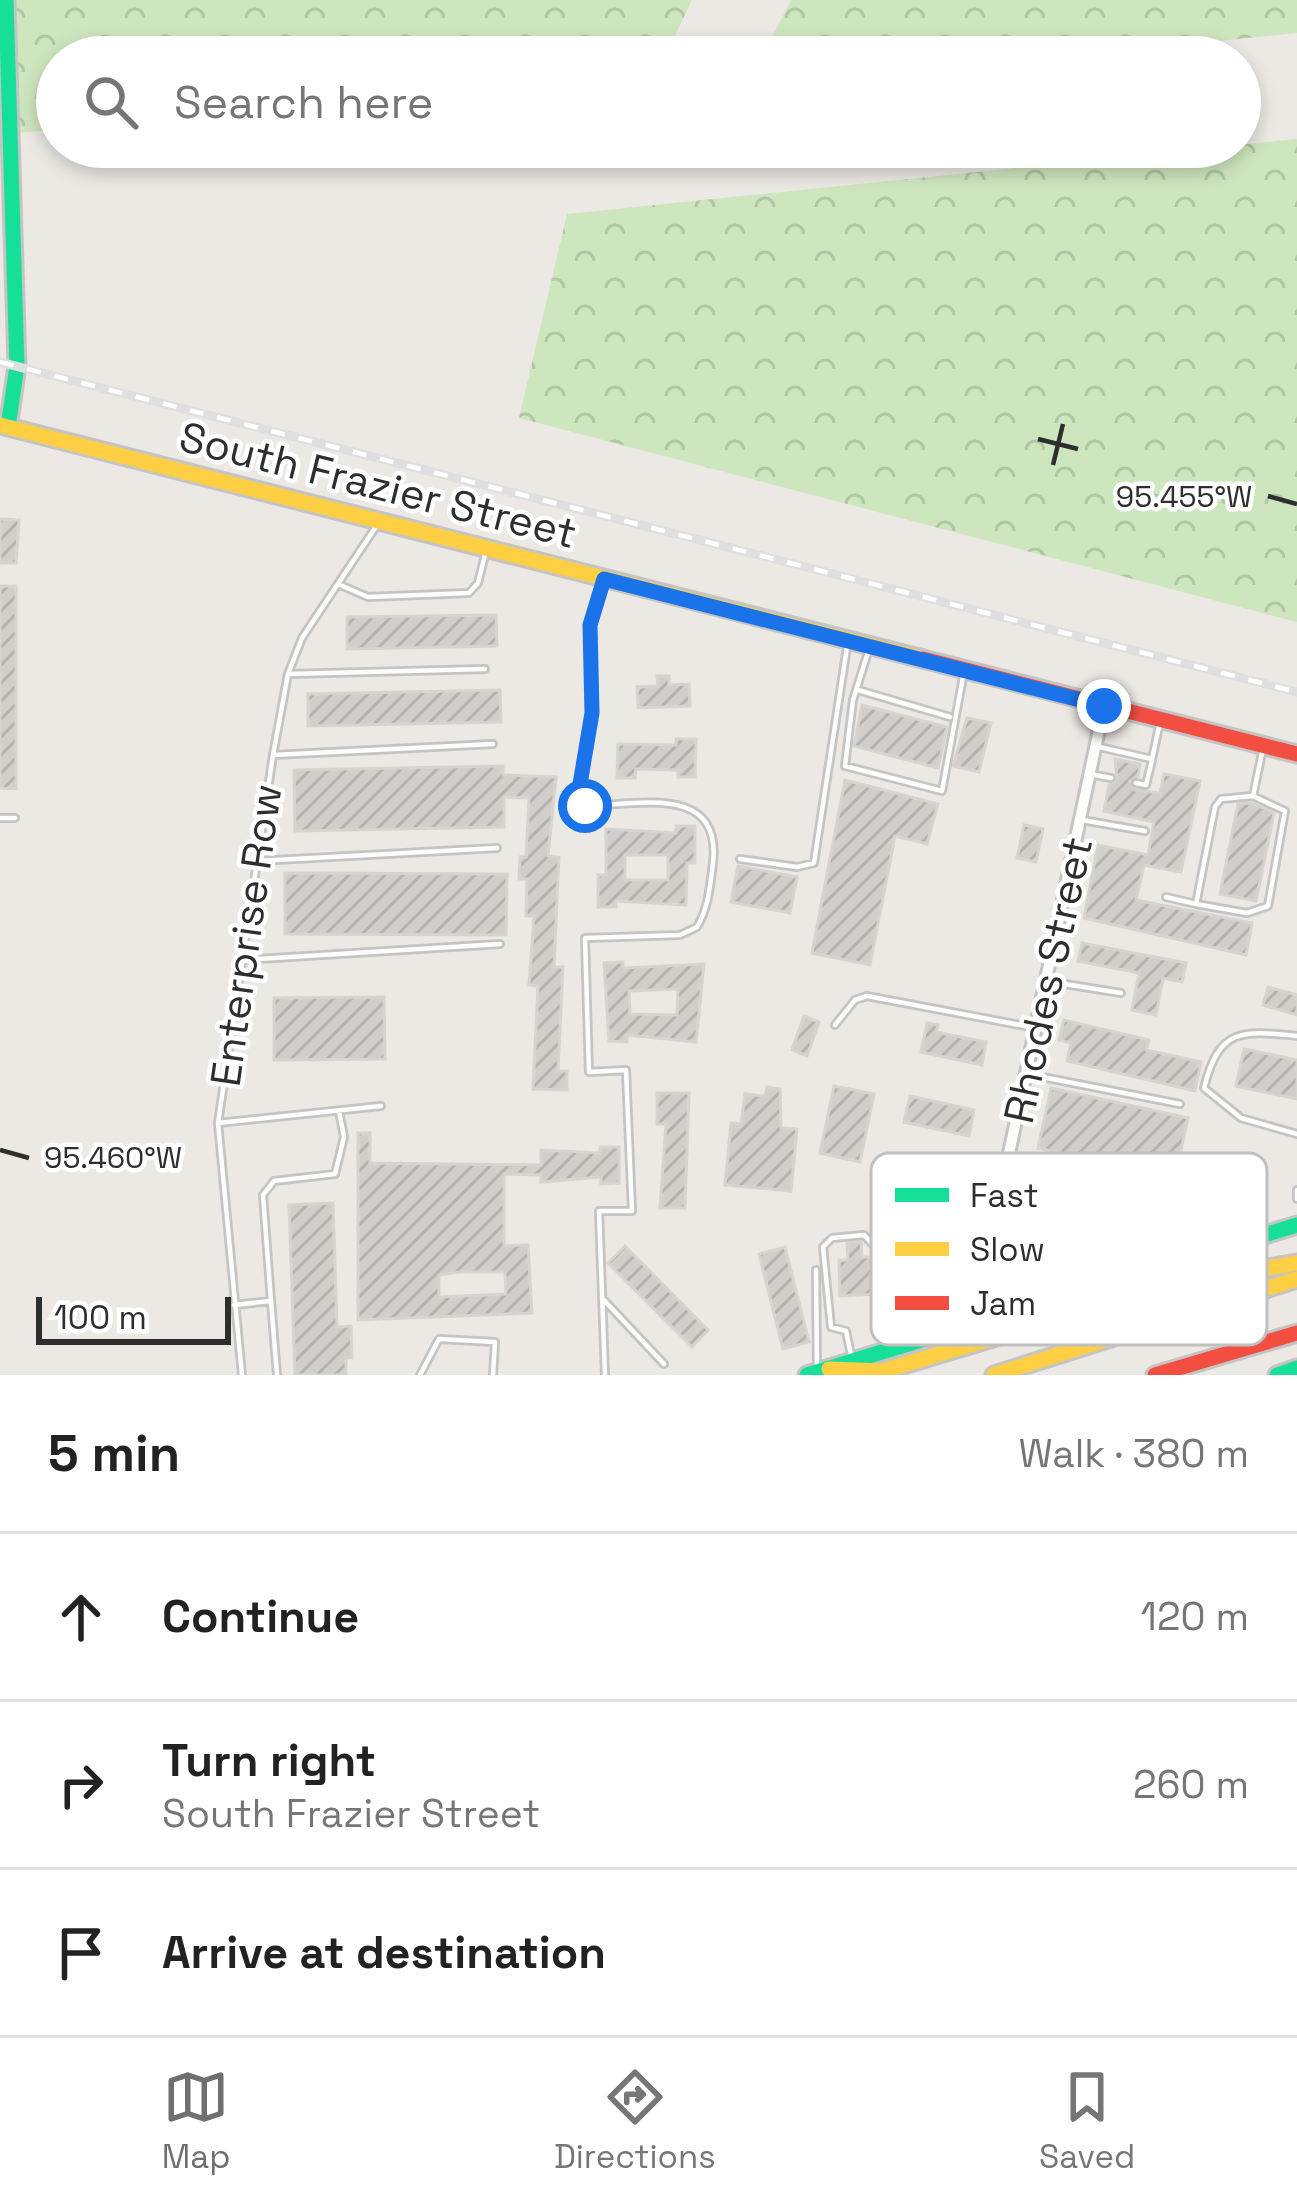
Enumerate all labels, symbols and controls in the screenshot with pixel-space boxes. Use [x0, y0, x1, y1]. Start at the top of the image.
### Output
search box [36, 36, 1261, 168]
icon: search [78, 69, 144, 135]
text: Search here [174, 74, 433, 131]
street label: South Frazier Street [174, 410, 582, 560]
text: 95.455°W [1116, 477, 1252, 516]
route end [1077, 679, 1131, 733]
route start [558, 779, 612, 833]
street label: Enterprise Row [199, 780, 293, 1090]
street label: Rhodes Street [992, 832, 1104, 1128]
text: 95.460°W [44, 1138, 182, 1177]
legend [871, 1153, 1267, 1345]
text: Fast [970, 1175, 1039, 1217]
text: Slow [970, 1229, 1045, 1271]
text: Jam [970, 1283, 1036, 1325]
scale bar [36, 1291, 231, 1344]
text: 100 m [54, 1297, 147, 1339]
text: 5 min [48, 1421, 180, 1486]
text: Walk · 380 m [1019, 1429, 1249, 1478]
icon: ahead [48, 1584, 114, 1650]
text: Continue [162, 1588, 359, 1645]
text: 120 m [1141, 1592, 1249, 1641]
text: Turn right [162, 1732, 376, 1789]
icon: right [48, 1752, 114, 1818]
text: 260 m [1133, 1760, 1249, 1809]
text: South Frazier Street [162, 1789, 540, 1838]
icon: arrive [48, 1920, 114, 1986]
text: Arrive at destination [162, 1924, 606, 1981]
tab: Map [162, 2064, 230, 2178]
tab: Directions [554, 2064, 716, 2178]
tab: Saved [1039, 2064, 1135, 2178]

